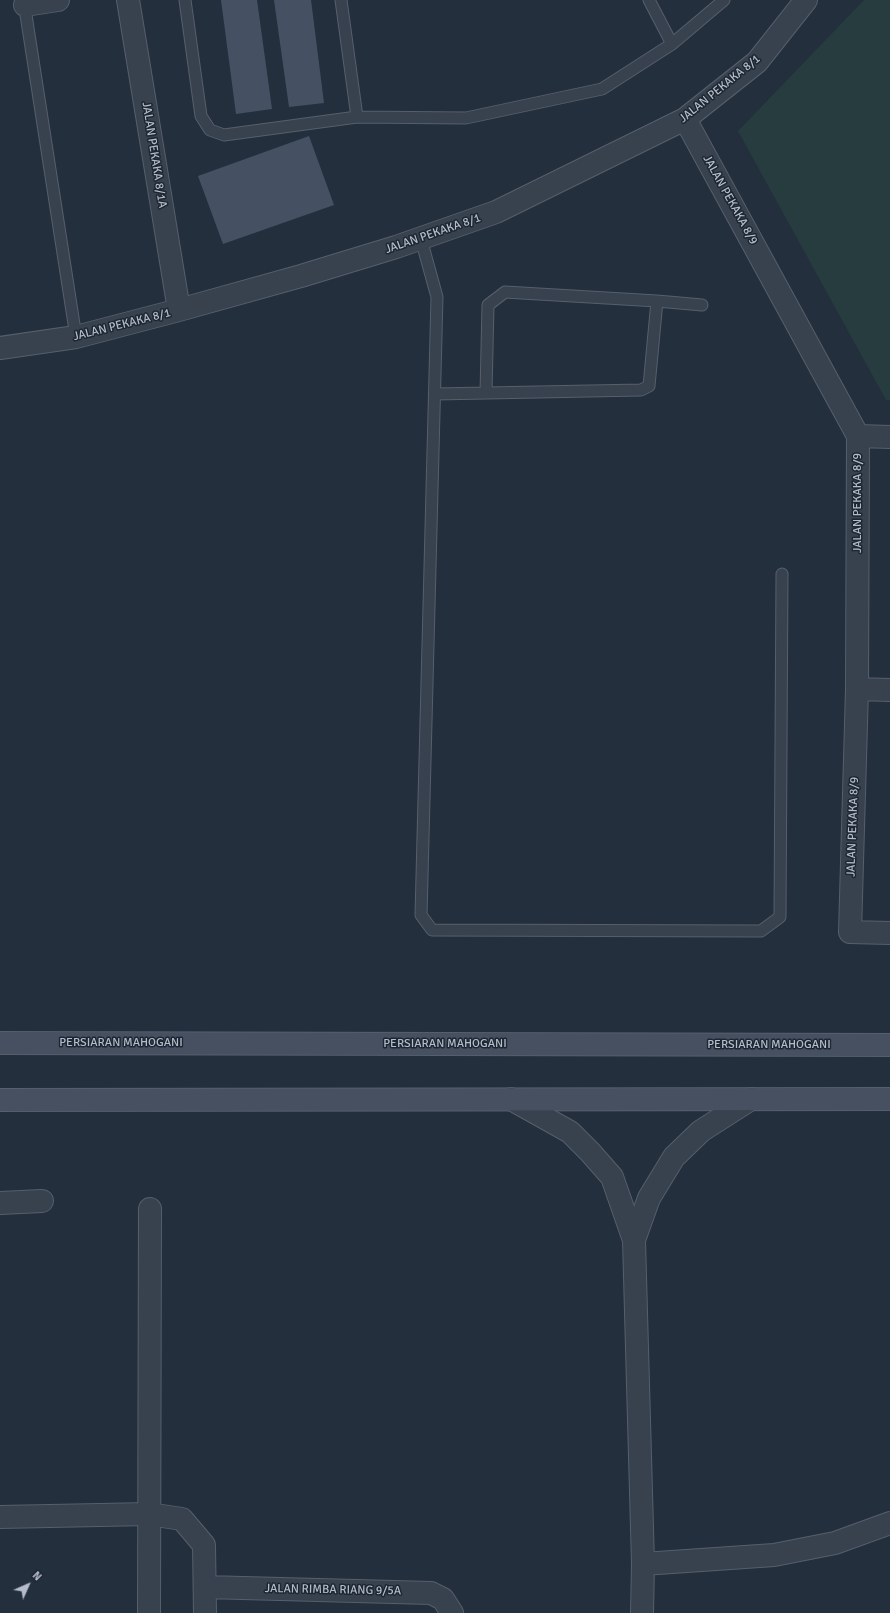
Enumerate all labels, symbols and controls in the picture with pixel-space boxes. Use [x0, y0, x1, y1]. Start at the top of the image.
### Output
street label: JALAN PEKAKA 8/1 [677, 52, 763, 126]
street label: JALAN PEKAKA 8/1A [138, 101, 170, 209]
street label: JALAN PEKAKA 8/9 [699, 153, 761, 247]
street label: JALAN PEKAKA 8/1 [383, 211, 483, 257]
street label: JALAN PEKAKA 8/1 [72, 306, 172, 344]
street label: JALAN PEKAKA 8/9 [851, 453, 865, 553]
street label: JALAN PEKAKA 8/9 [844, 777, 862, 877]
street label: PERSIARAN MAHOGANI [59, 1036, 183, 1050]
street label: PERSIARAN MAHOGANI [383, 1037, 507, 1051]
street label: PERSIARAN MAHOGANI [707, 1038, 831, 1052]
north arrow [8, 1565, 48, 1605]
text: N [30, 1569, 44, 1583]
street label: JALAN RIMBA RIANG 9/5A [265, 1582, 401, 1598]

